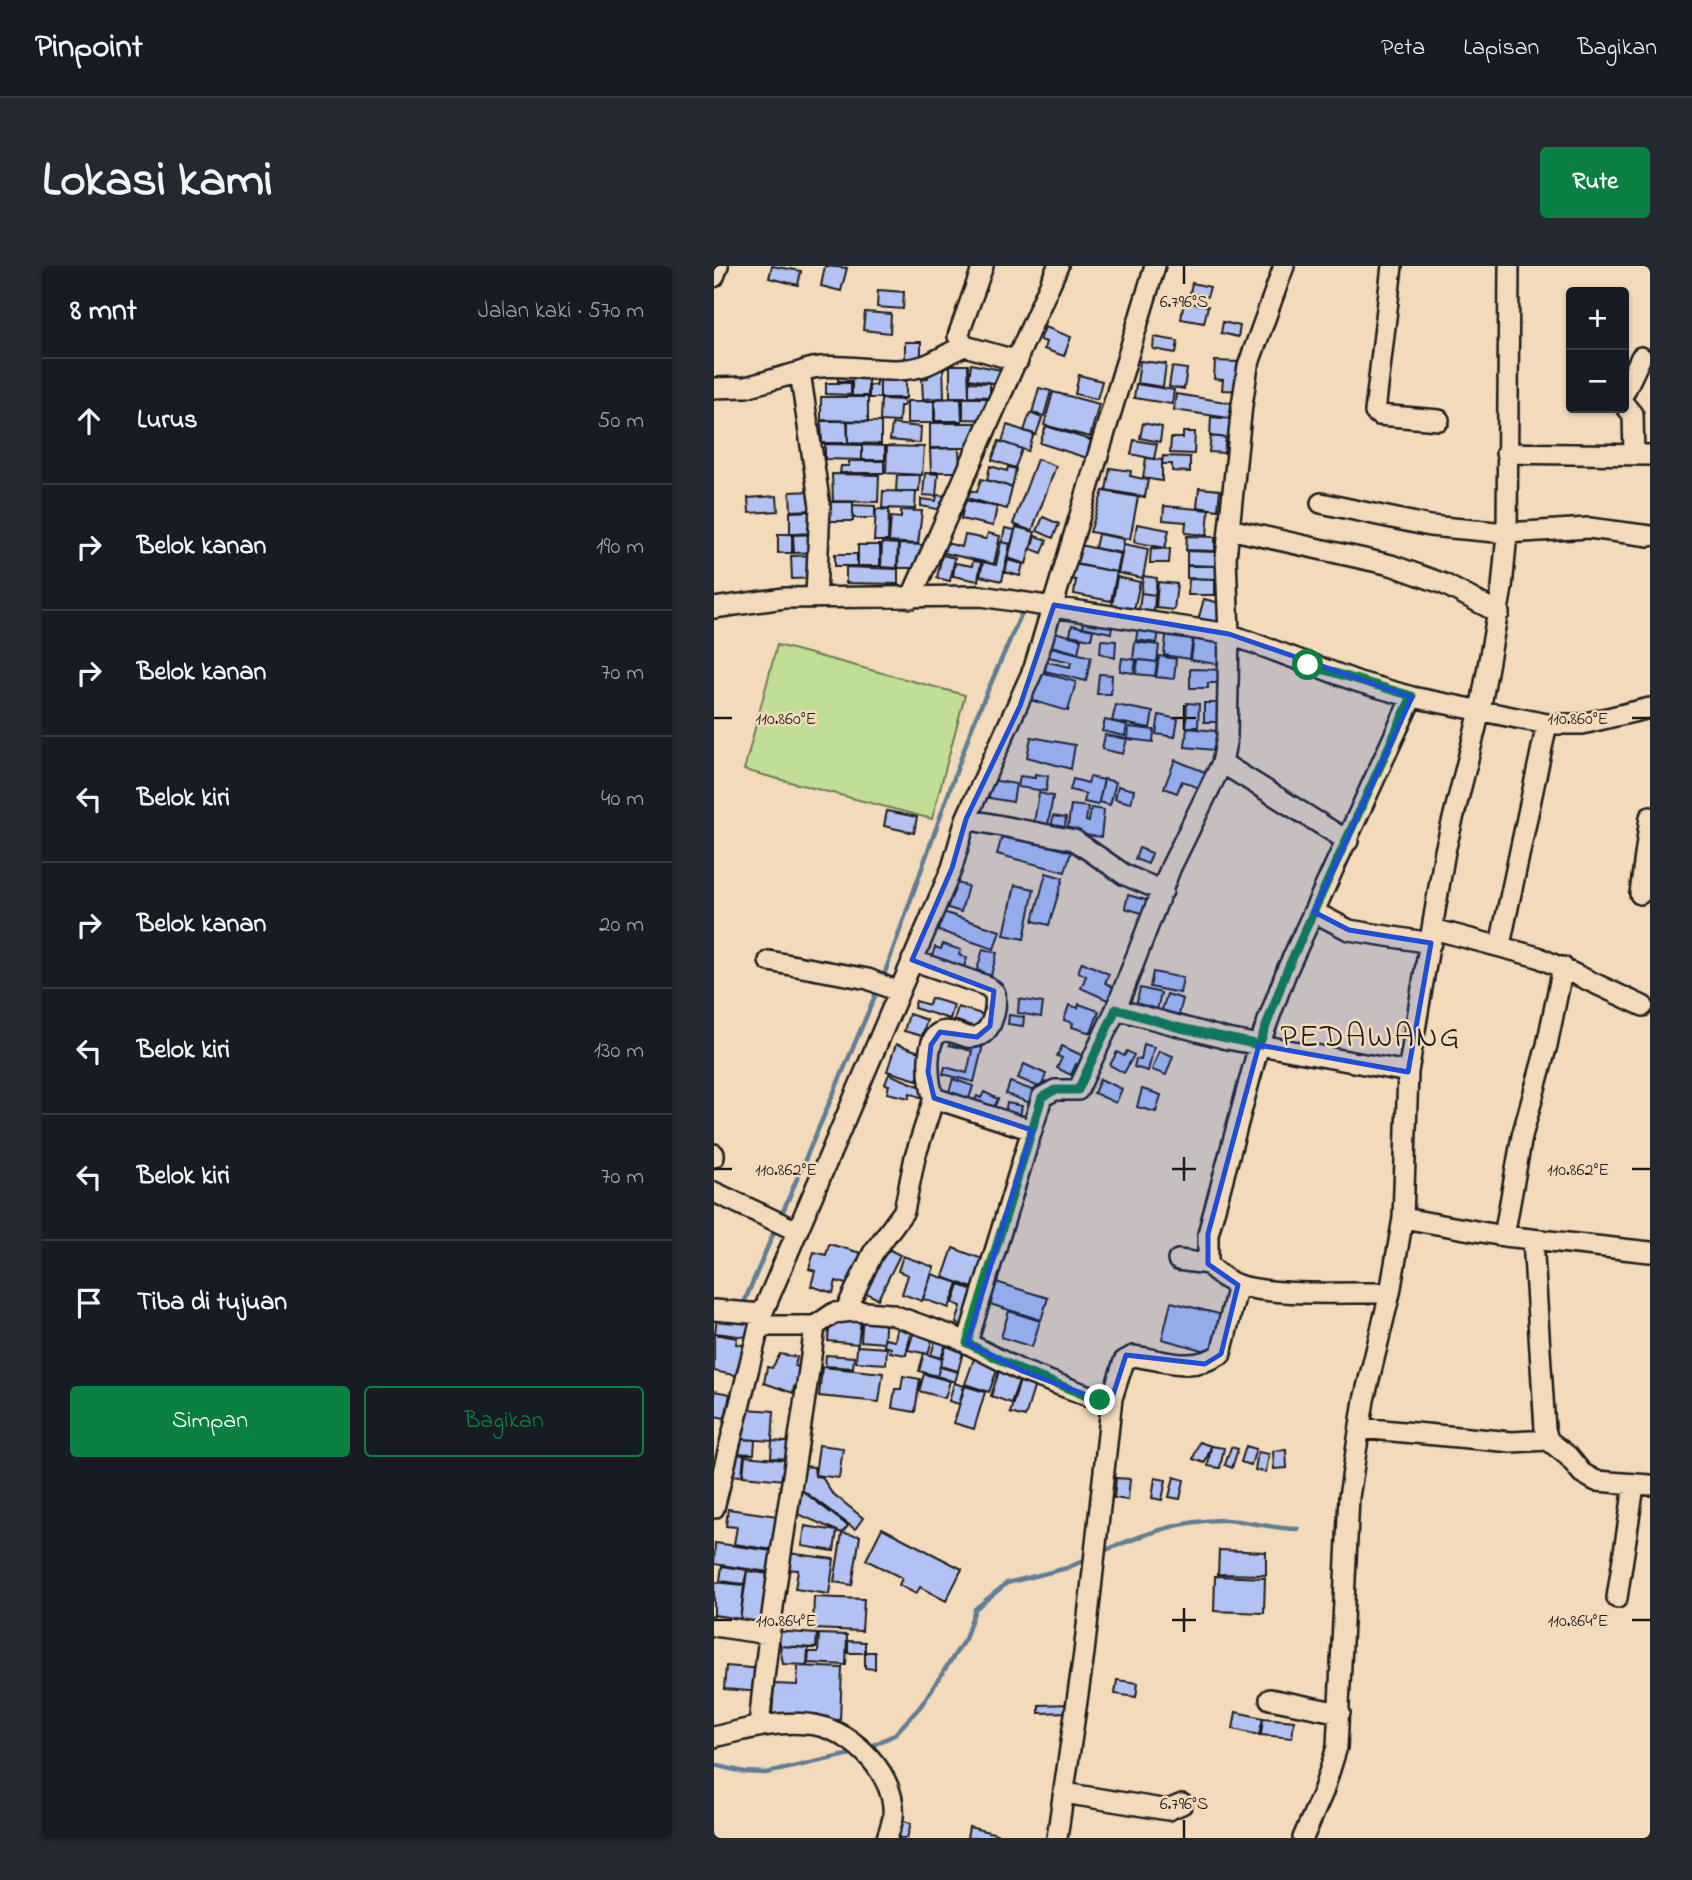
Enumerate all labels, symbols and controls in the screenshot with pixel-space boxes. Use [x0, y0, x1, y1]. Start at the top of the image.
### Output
text: Pinpoint [35, 24, 143, 72]
text: Peta [1381, 31, 1425, 66]
text: Lapisan [1463, 31, 1539, 66]
text: Bagikan [1577, 31, 1657, 66]
text: Lokasi kami [42, 146, 273, 218]
button: Rute [1540, 147, 1650, 218]
map controls [1566, 287, 1629, 413]
button: + [1566, 287, 1629, 350]
text: 8 mnt [70, 290, 137, 334]
text: 6.796°S [1160, 290, 1208, 316]
text: Jalan kaki · 570 m [478, 295, 644, 328]
button: − [1566, 350, 1629, 413]
icon: ahead [70, 402, 108, 440]
text: Lurus [137, 402, 198, 440]
text: 50 m [597, 405, 644, 438]
icon: right [70, 528, 108, 566]
text: Belok kanan [137, 528, 266, 566]
text: 190 m [596, 531, 644, 564]
route start [1292, 649, 1323, 680]
icon: right [70, 654, 108, 692]
text: Belok kanan [137, 654, 266, 692]
text: 70 m [601, 657, 644, 690]
text: 110.860°E [755, 707, 817, 733]
text: 110.860°E [1547, 707, 1609, 733]
icon: left [70, 780, 108, 818]
text: Belok kiri [137, 780, 230, 818]
text: 40 m [601, 783, 644, 816]
icon: right [70, 906, 108, 944]
text: Belok kanan [137, 906, 266, 944]
text: 20 m [599, 909, 644, 942]
district label: PEDAWANG [1280, 1015, 1462, 1062]
icon: left [70, 1032, 108, 1070]
text: Belok kiri [137, 1032, 230, 1070]
text: 130 m [594, 1035, 644, 1068]
icon: left [70, 1158, 108, 1196]
text: Belok kiri [137, 1158, 230, 1196]
text: 110.862°E [755, 1158, 817, 1184]
text: 110.862°E [1547, 1158, 1609, 1184]
text: 70 m [601, 1161, 644, 1194]
icon: arrive [70, 1284, 108, 1322]
text: Tiba di tujuan [137, 1284, 287, 1322]
route end [1084, 1384, 1115, 1415]
button: Simpan [70, 1386, 350, 1457]
button: Bagikan [364, 1386, 644, 1457]
text: 110.864°E [756, 1609, 816, 1635]
text: 110.864°E [1548, 1609, 1608, 1635]
text: 6.796°S [1160, 1792, 1208, 1818]

